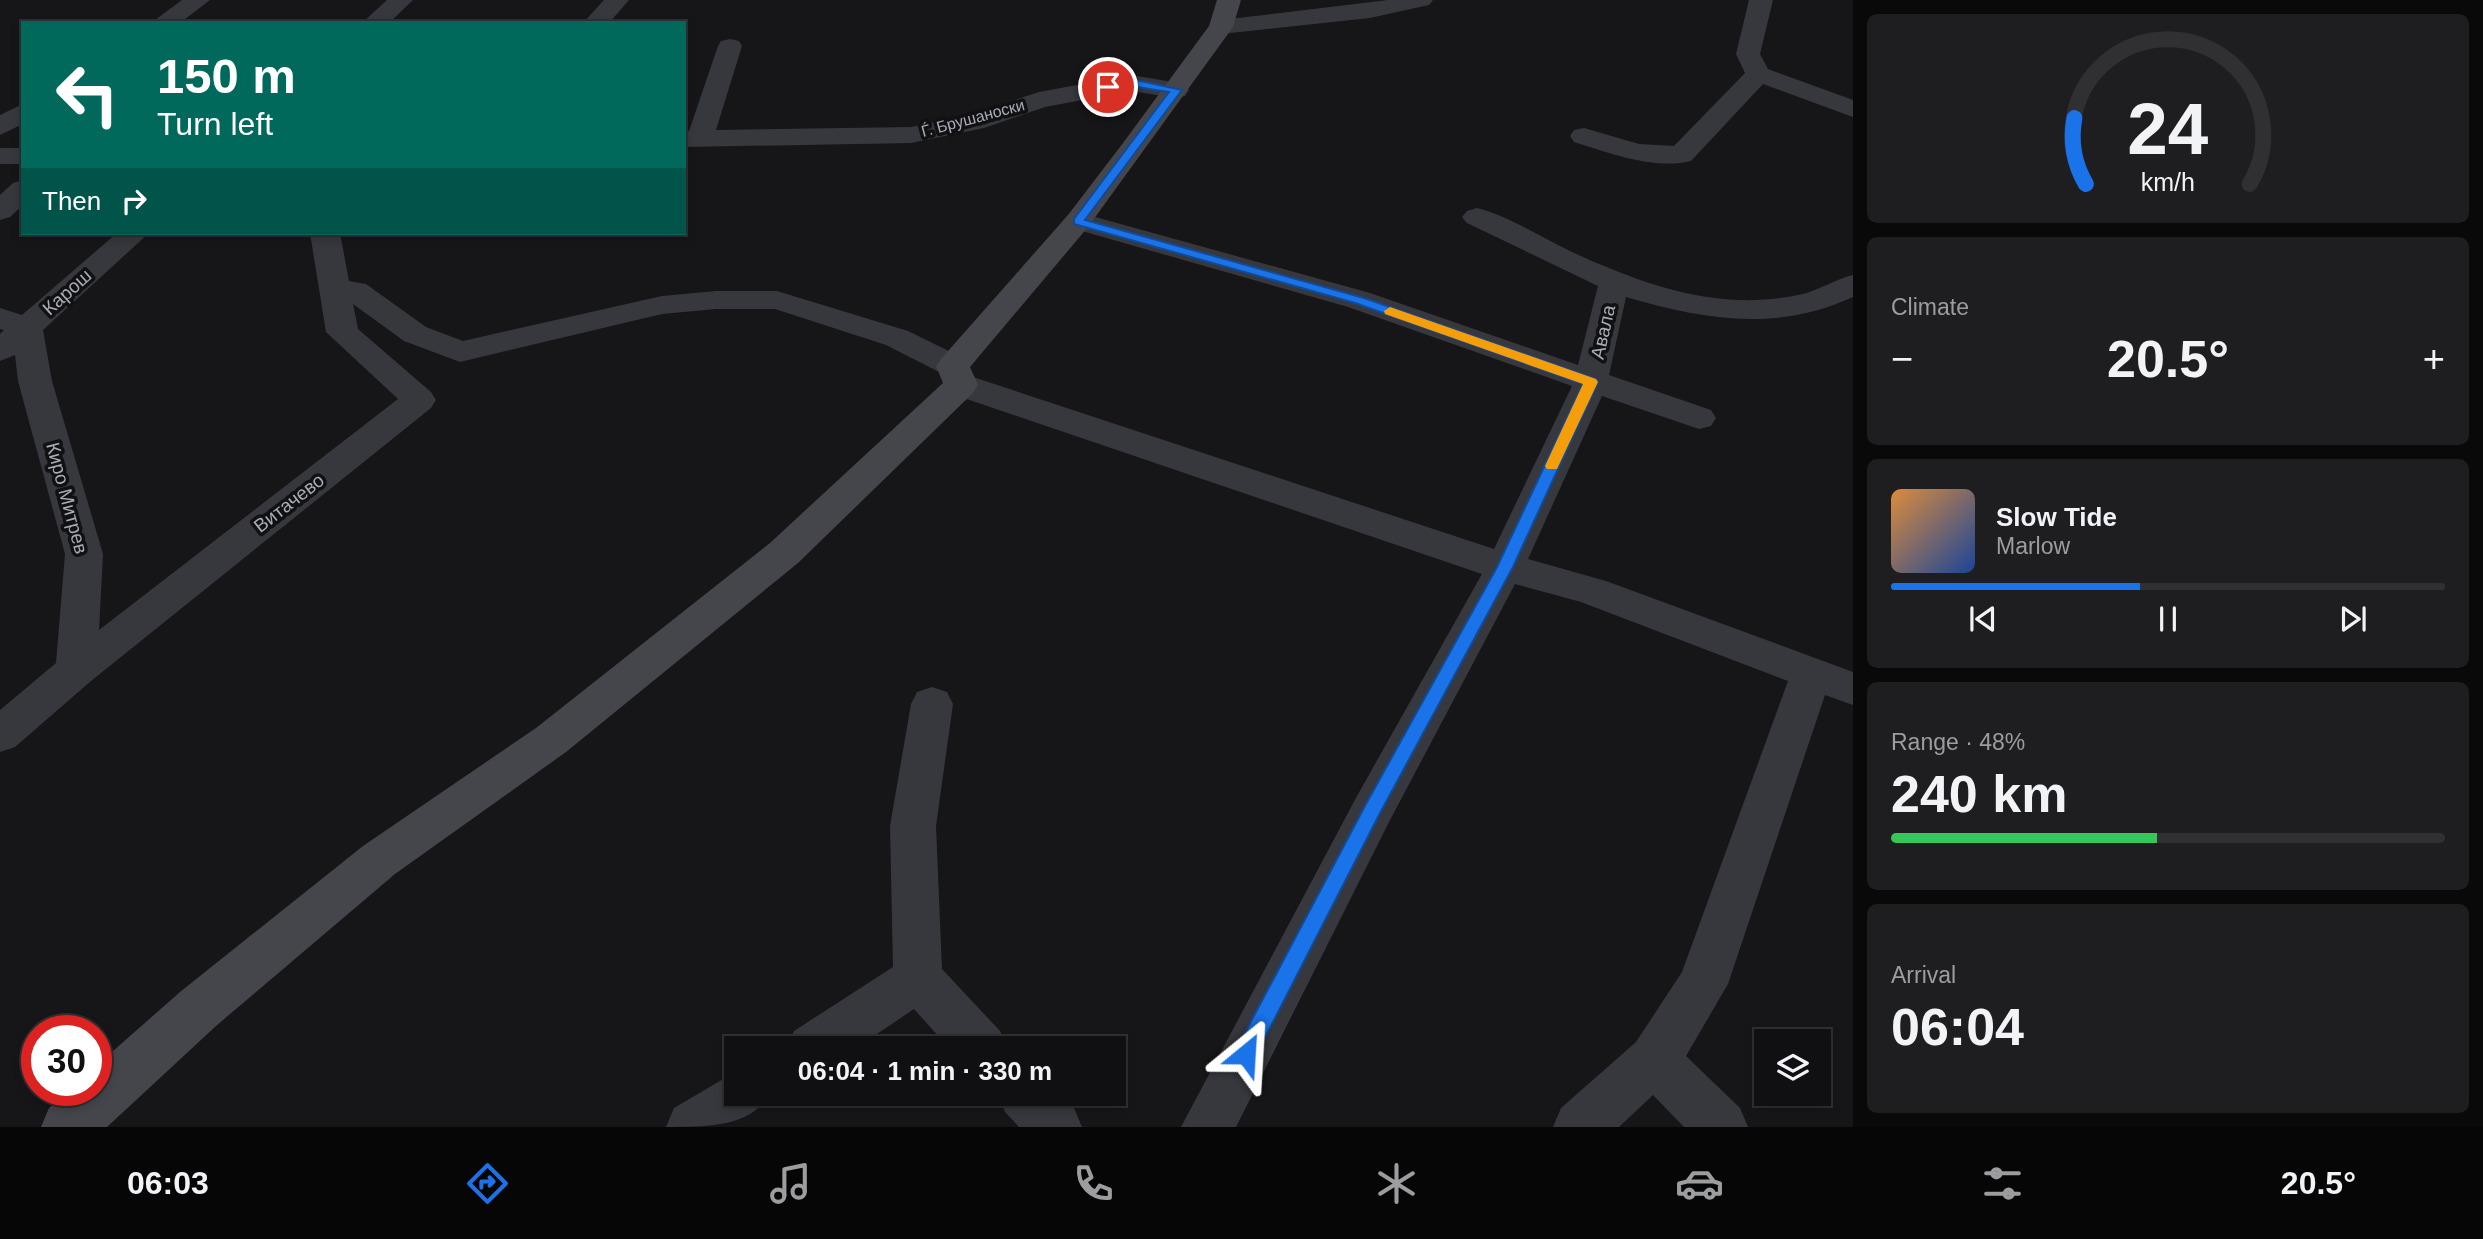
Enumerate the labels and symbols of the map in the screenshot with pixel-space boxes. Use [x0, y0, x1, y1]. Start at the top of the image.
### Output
pin [1078, 57, 1138, 117]
street label: Ѓ. Брушаноски [919, 95, 1027, 140]
street label: Карош [38, 265, 96, 319]
street label: Авала [1587, 303, 1619, 361]
street label: Киро Митрев [42, 440, 92, 556]
street label: Витачево [250, 469, 328, 537]
speed limit sign: 30 [21, 1015, 112, 1106]
position arrow [1209, 1017, 1283, 1091]

